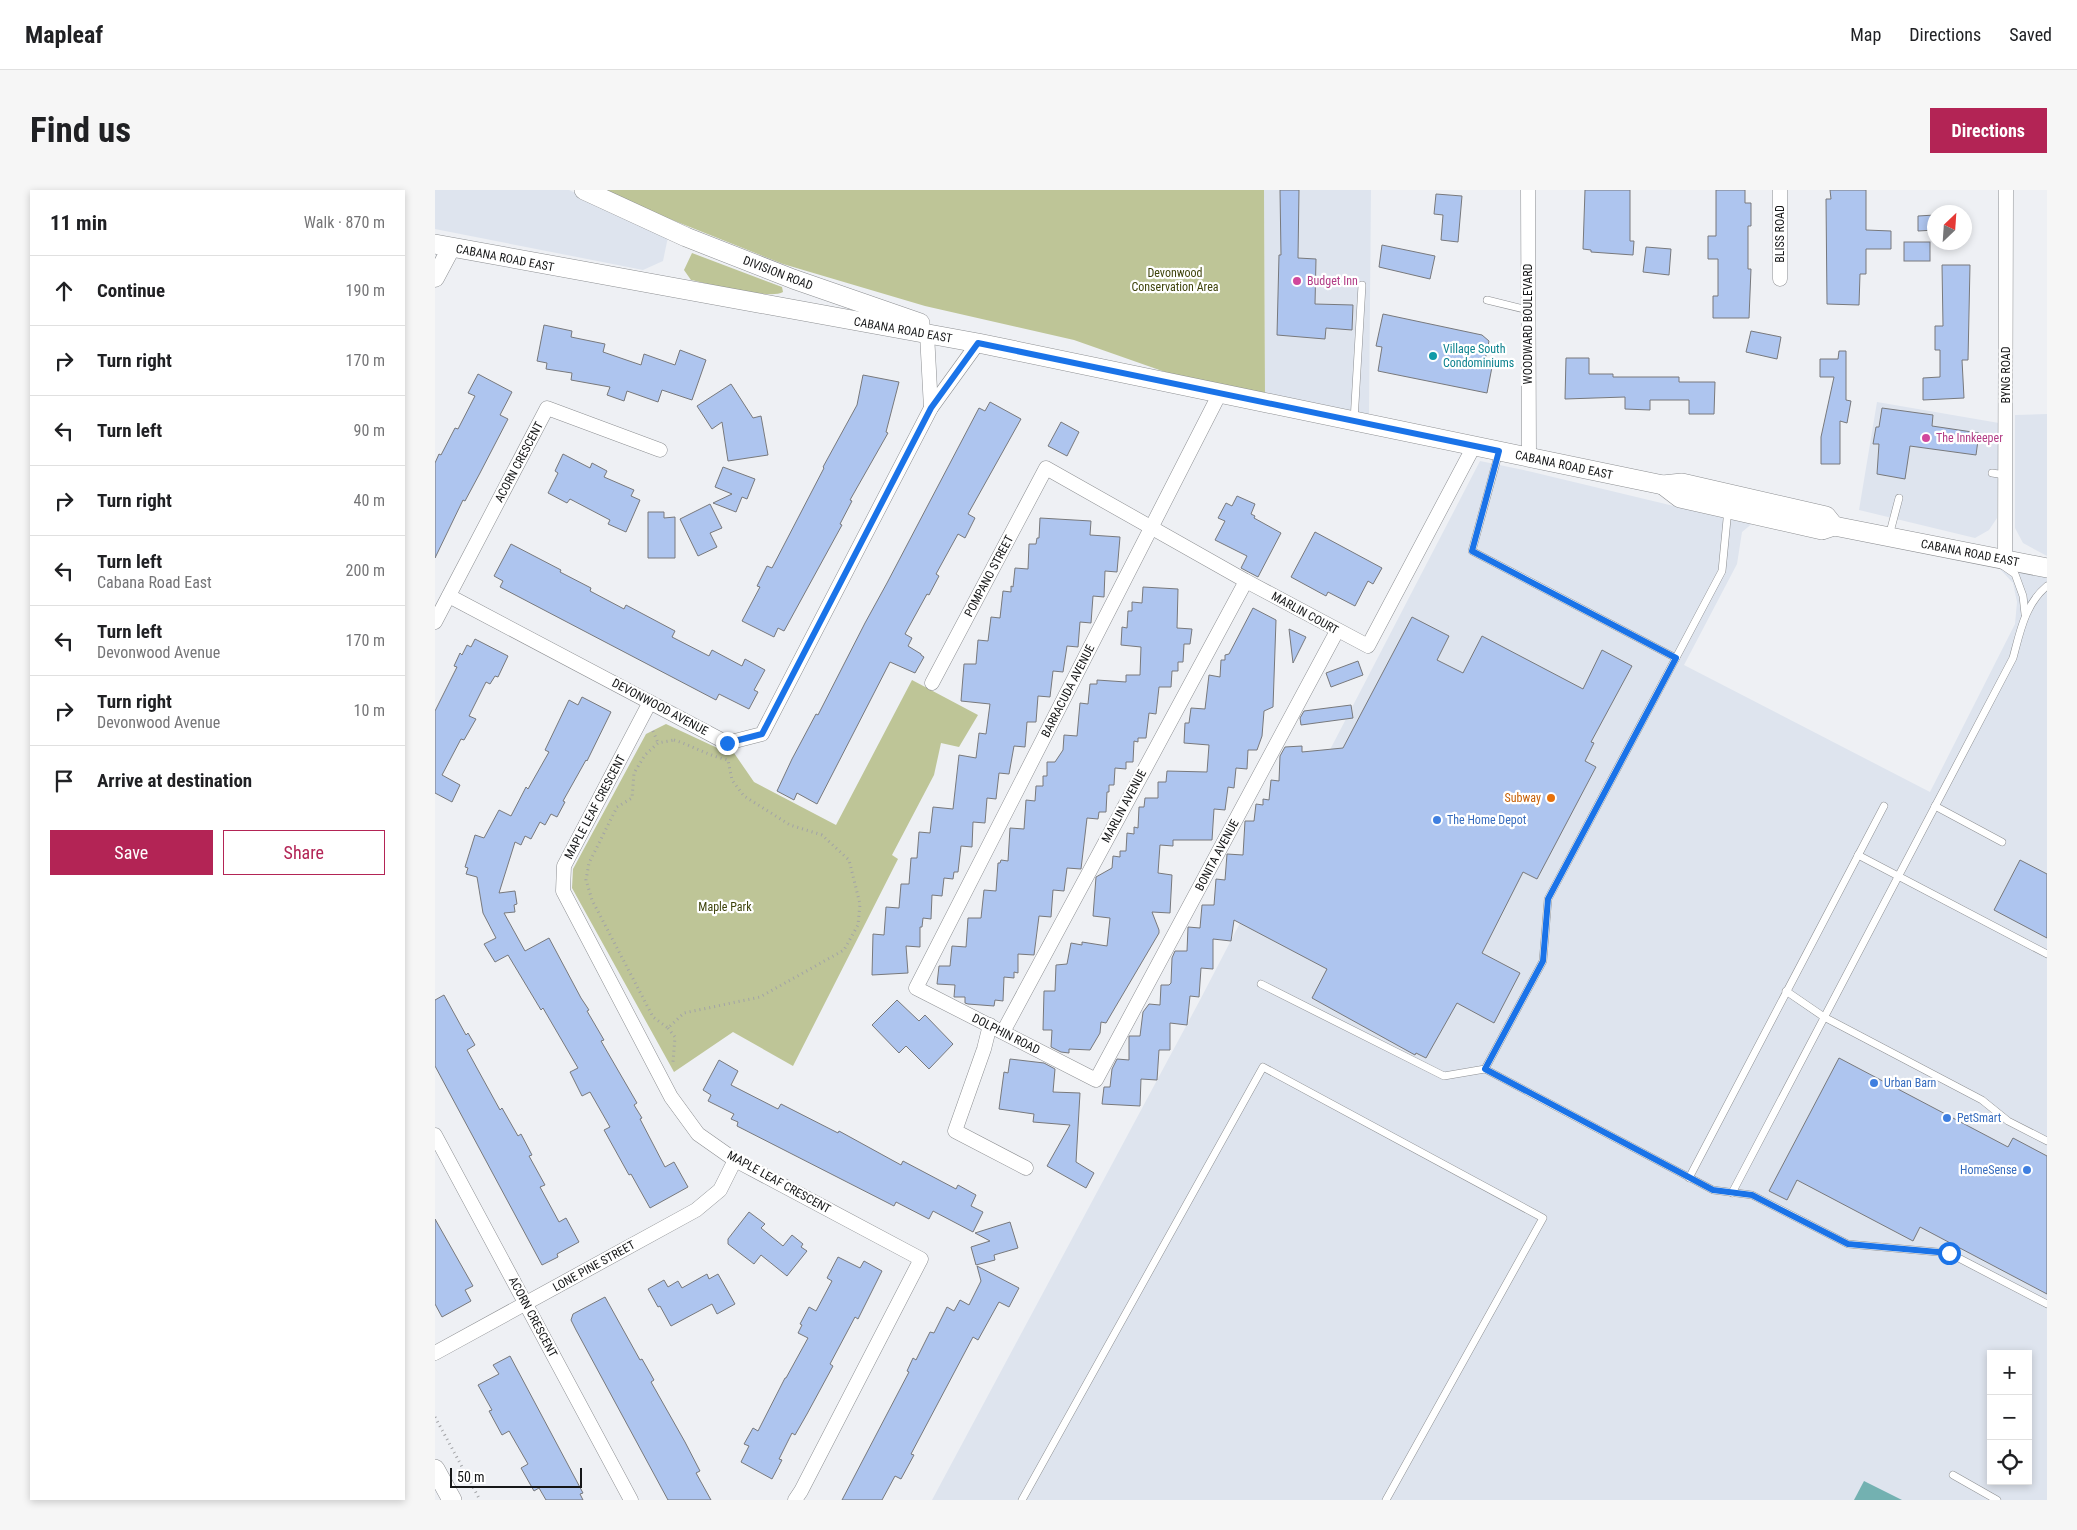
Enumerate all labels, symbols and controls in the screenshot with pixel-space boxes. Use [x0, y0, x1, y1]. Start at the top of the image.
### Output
text: Mapleaf [25, 21, 103, 49]
text: Map [1850, 24, 1881, 45]
text: Directions [1909, 24, 1981, 45]
text: Saved [2009, 24, 2052, 45]
button: Directions [1930, 108, 2047, 153]
text: Find us [30, 110, 131, 151]
street label: BLISS ROAD [1773, 205, 1787, 263]
north arrow [1927, 205, 1972, 250]
text: 11 min [50, 211, 107, 235]
text: Walk · 870 m [304, 213, 385, 232]
street label: CABANA ROAD EAST [455, 242, 555, 274]
street label: DIVISION ROAD [741, 253, 815, 293]
street label: WOODWARD BOULEVARD [1521, 263, 1535, 384]
park label: Devonwood Conservation Area [1131, 266, 1219, 294]
place label: Budget Inn [1307, 274, 1358, 288]
marker: Budget Inn [1291, 275, 1303, 287]
icon: ahead [50, 277, 78, 305]
text: Continue [97, 279, 165, 302]
text: 190 m [346, 281, 385, 300]
street label: CABANA ROAD EAST [853, 314, 953, 346]
place label: Village South Condominiums [1443, 342, 1514, 370]
street label: BYNG ROAD [1999, 346, 2013, 404]
icon: right [50, 347, 78, 375]
text: Turn right [97, 349, 172, 372]
marker: Village South Condominiums [1427, 350, 1439, 362]
text: 170 m [346, 351, 385, 370]
icon: left [50, 417, 78, 445]
text: Turn left [97, 419, 162, 442]
street label: ACORN CRESCENT [492, 419, 546, 505]
text: 90 m [353, 421, 385, 440]
place label: The Innkeeper [1936, 431, 2003, 445]
marker: The Innkeeper [1920, 432, 1932, 444]
street label: CABANA ROAD EAST [1514, 448, 1614, 482]
icon: right [50, 487, 78, 515]
text: Turn right [97, 489, 172, 512]
text: 40 m [353, 491, 385, 510]
street label: POMPANO STREET [962, 533, 1016, 619]
street label: CABANA ROAD EAST [1920, 537, 2020, 569]
text: Turn left [97, 550, 162, 573]
icon: left [50, 557, 78, 585]
text: 200 m [346, 561, 385, 580]
text: Cabana Road East [97, 573, 212, 592]
street label: MARLIN COURT [1269, 589, 1341, 637]
text: Turn left [97, 620, 162, 643]
icon: left [50, 627, 78, 655]
text: 170 m [346, 631, 385, 650]
street label: BARRACUDA AVENUE [1039, 642, 1097, 740]
text: Devonwood Avenue [97, 643, 220, 662]
street label: DEVONWOOD AVENUE [610, 676, 710, 738]
text: Turn right [97, 690, 172, 713]
icon: right [50, 697, 78, 725]
text: 10 m [353, 701, 385, 720]
text: Devonwood Avenue [97, 713, 220, 732]
route end [716, 732, 739, 755]
street label: MAPLE LEAF CRESCENT [562, 753, 628, 861]
icon: arrive [50, 767, 78, 795]
street label: MARLIN AVENUE [1099, 767, 1149, 845]
text: Arrive at destination [97, 769, 252, 792]
place label: Subway [1505, 791, 1541, 805]
marker: Subway [1545, 792, 1557, 804]
place label: The Home Depot [1447, 813, 1527, 827]
marker: The Home Depot [1431, 814, 1443, 826]
street label: BONITA AVENUE [1192, 817, 1242, 893]
button: Save [50, 830, 213, 875]
button: Share [223, 830, 385, 875]
park label: Maple Park [698, 900, 752, 914]
street label: DOLPHIN ROAD [970, 1011, 1042, 1057]
place label: Urban Barn [1884, 1076, 1937, 1090]
marker: Urban Barn [1868, 1077, 1880, 1089]
place label: PetSmart [1957, 1111, 2002, 1125]
marker: PetSmart [1941, 1112, 1953, 1124]
street label: MAPLE LEAF CRESCENT [725, 1148, 833, 1216]
place label: HomeSense [1960, 1163, 2017, 1177]
marker: HomeSense [2021, 1164, 2033, 1176]
street label: LONE PINE STREET [551, 1238, 637, 1294]
route start [1938, 1242, 1961, 1265]
street label: ACORN CRESCENT [506, 1274, 560, 1360]
map controls [1987, 1350, 2032, 1485]
button: + [1987, 1350, 2032, 1395]
button: − [1987, 1395, 2032, 1440]
button: locate [1987, 1440, 2032, 1485]
scale bar [450, 1465, 583, 1488]
text: 50 m [457, 1469, 485, 1485]

